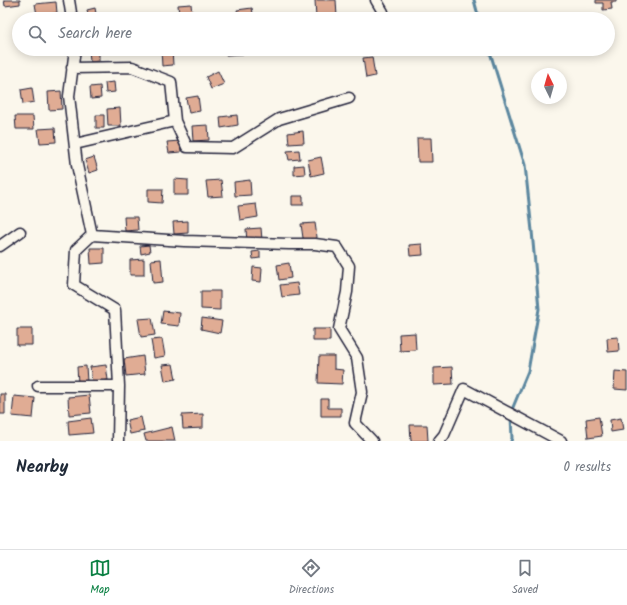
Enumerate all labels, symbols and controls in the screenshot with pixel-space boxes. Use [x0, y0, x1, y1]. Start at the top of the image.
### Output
search box [12, 12, 615, 56]
text: Search here [58, 22, 132, 46]
icon: search [26, 23, 48, 45]
north arrow [531, 68, 567, 104]
text: Nearby [16, 454, 68, 481]
text: 0 results [564, 457, 611, 478]
tab: Map [89, 557, 111, 599]
tab: Directions [289, 557, 334, 599]
tab: Saved [512, 557, 538, 599]

